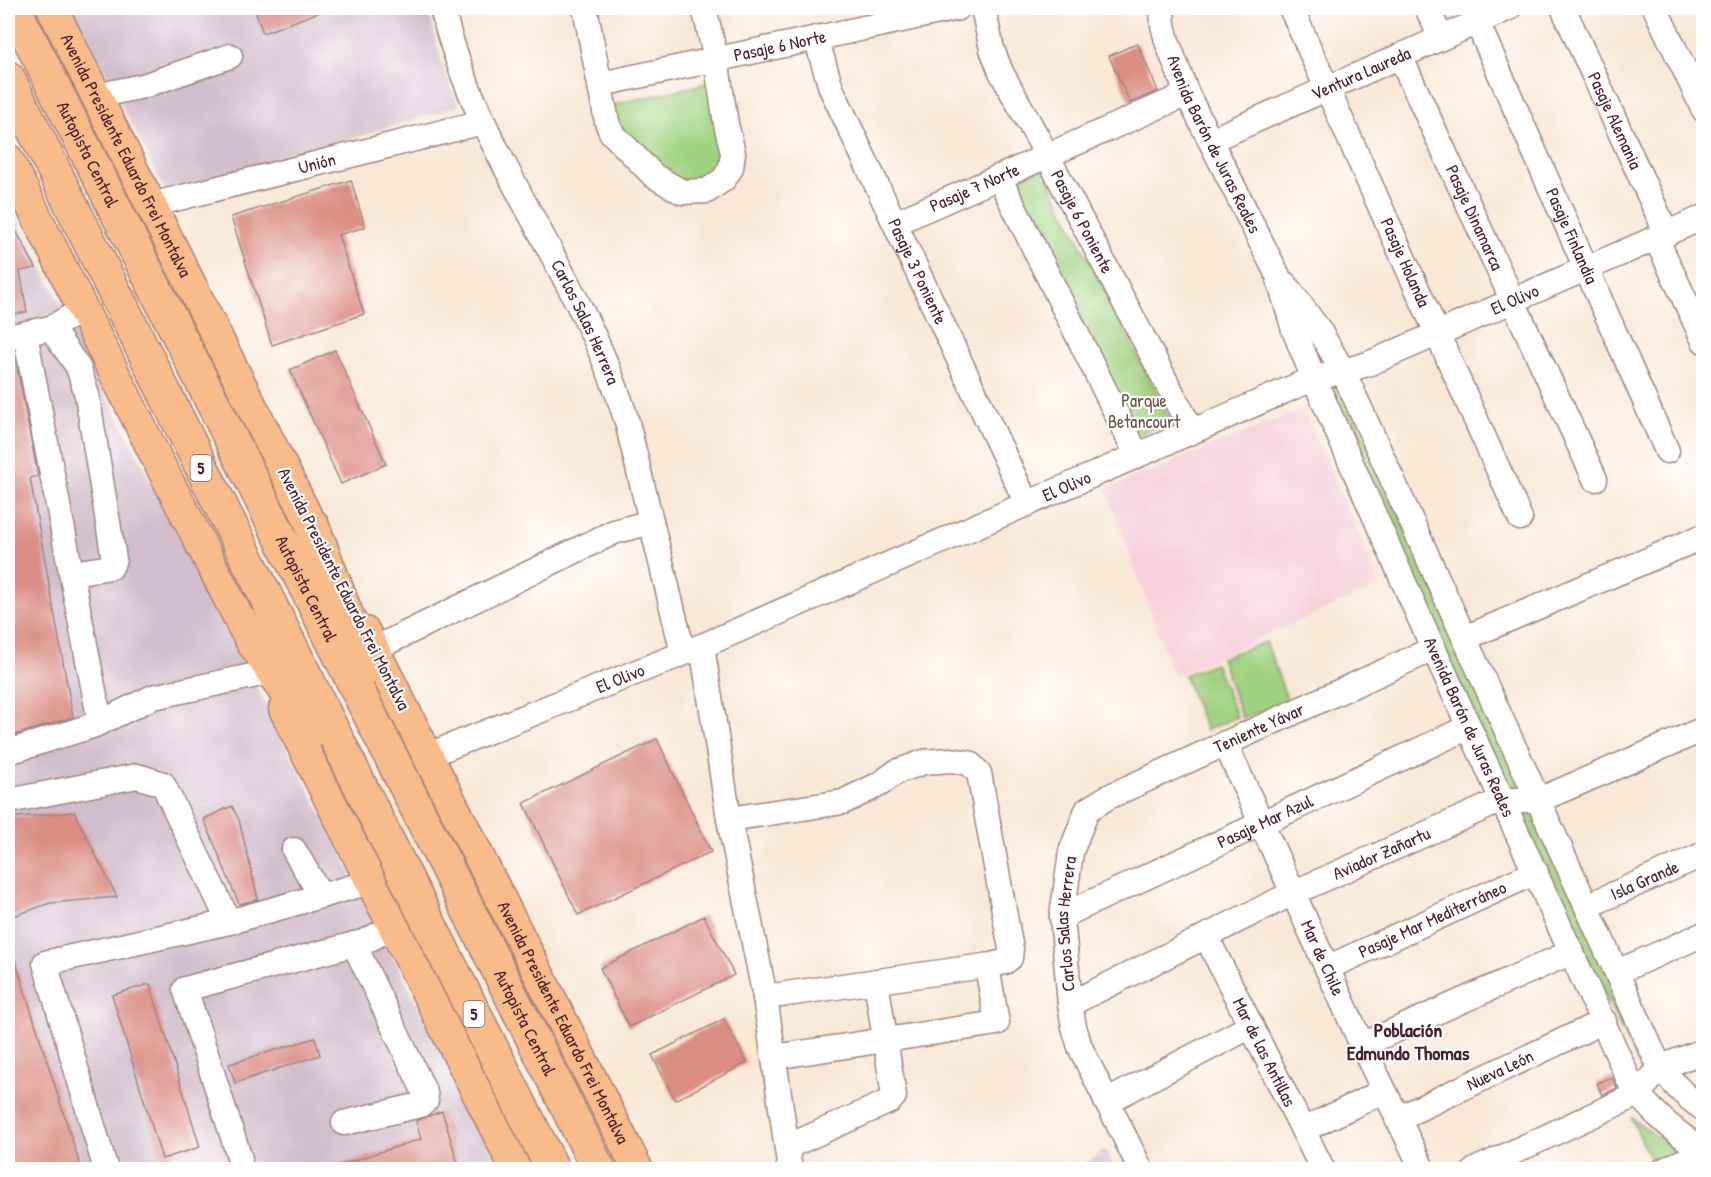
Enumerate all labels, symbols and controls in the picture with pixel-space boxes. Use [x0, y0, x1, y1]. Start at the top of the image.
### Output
street label: Pasaje 6 Norte [731, 23, 828, 67]
street label: Avenida Presidente Eduardo Frei Montalva [55, 29, 198, 281]
street label: Ventura Laureda [1307, 40, 1414, 106]
street label: Avenida Barón de Juras Reales [1161, 51, 1268, 237]
street label: Pasaje Alemania [1582, 68, 1649, 173]
street label: Autopista Central [51, 97, 125, 212]
street label: Unión [296, 146, 338, 180]
street label: Pasaje 7 Norte [926, 157, 1023, 218]
street label: Pasaje Dinamarca [1440, 161, 1510, 274]
street label: Pasaje 6 Poniente [1045, 166, 1120, 278]
street label: Pasaje Finlandia [1540, 184, 1604, 288]
street label: Pasaje 3 Poniente [882, 214, 954, 328]
street label: Pasaje Holanda [1375, 214, 1437, 311]
street label: Carlos Salas Herrera [545, 255, 626, 388]
street label: El Olivo [1487, 278, 1543, 321]
park label: Parque Betancourt [1108, 388, 1181, 434]
road number: 5 [190, 455, 212, 481]
street label: Avenida Presidente Eduardo Frei Montalva [272, 463, 417, 714]
street label: El Olivo [1038, 464, 1094, 507]
street label: Autopista Central [270, 531, 344, 646]
street label: Avenida Barón de Juras Reales [1418, 633, 1521, 821]
street label: El Olivo [592, 657, 648, 699]
street label: Teniente Yávar [1209, 696, 1308, 759]
street label: Pasaje Mar Azul [1213, 788, 1317, 854]
street label: Aviador Zañartu [1329, 821, 1434, 886]
street label: Isla Grande [1606, 854, 1682, 906]
street label: Carlos Salas Herrera [1049, 855, 1082, 993]
street label: Pasaje Mar Mediterráneo [1354, 874, 1510, 964]
street label: Avenida Presidente Eduardo Frei Montalva [492, 897, 636, 1148]
street label: Mar de Chile [1295, 916, 1351, 1000]
street label: Autopista Central [488, 965, 563, 1080]
street label: Mar de las Antillas [1227, 993, 1302, 1111]
road number: 5 [464, 1001, 484, 1027]
district label: Población Edmundo Thomas [1347, 1016, 1470, 1066]
street label: Nueva León [1462, 1043, 1538, 1096]

